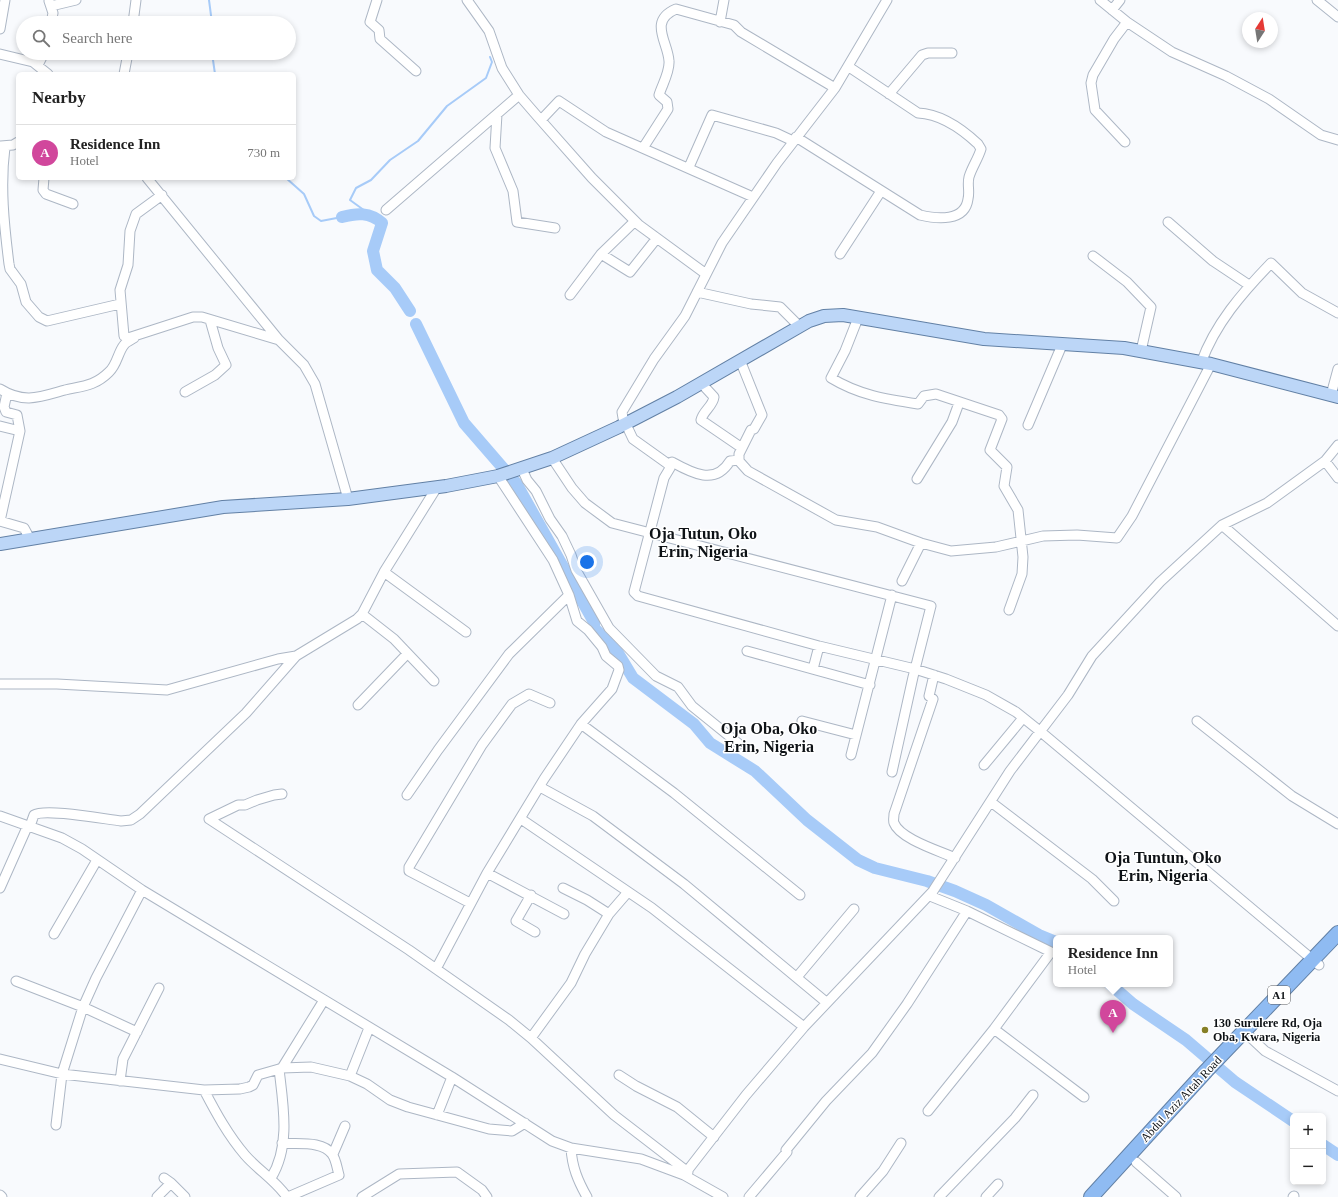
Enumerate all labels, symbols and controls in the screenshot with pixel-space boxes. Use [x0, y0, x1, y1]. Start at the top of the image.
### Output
north arrow [1242, 12, 1278, 48]
search box [16, 16, 296, 60]
icon: search [30, 27, 52, 49]
text: Search here [62, 30, 132, 46]
text: Nearby [32, 88, 86, 107]
text: Residence Inn [70, 136, 160, 152]
text: A [40, 145, 50, 160]
text: 730 m [247, 145, 280, 160]
text: Hotel [70, 153, 99, 168]
district label: Oja Tutun, Oko Erin, Nigeria [649, 525, 757, 561]
your location [577, 552, 597, 572]
district label: Oja Oba, Oko Erin, Nigeria [721, 720, 817, 756]
district label: Oja Tuntun, Oko Erin, Nigeria [1105, 849, 1221, 885]
popup [1053, 935, 1173, 987]
text: Residence Inn [1068, 945, 1158, 961]
text: Hotel [1068, 962, 1097, 977]
road number: A1 [1268, 986, 1290, 1004]
pin: A [1100, 1000, 1126, 1033]
place label: 130 Surulere Rd, Oja Oba, Kwara, Nigeria [1213, 1016, 1322, 1044]
marker: 130 Surulere Rd, Oja Oba, Kwara, Nigeria [1200, 1025, 1210, 1035]
street label: Abdul Aziz Attah Road [1138, 1053, 1224, 1145]
map controls [1290, 1113, 1326, 1185]
button: + [1290, 1113, 1326, 1149]
button: − [1290, 1149, 1326, 1185]

